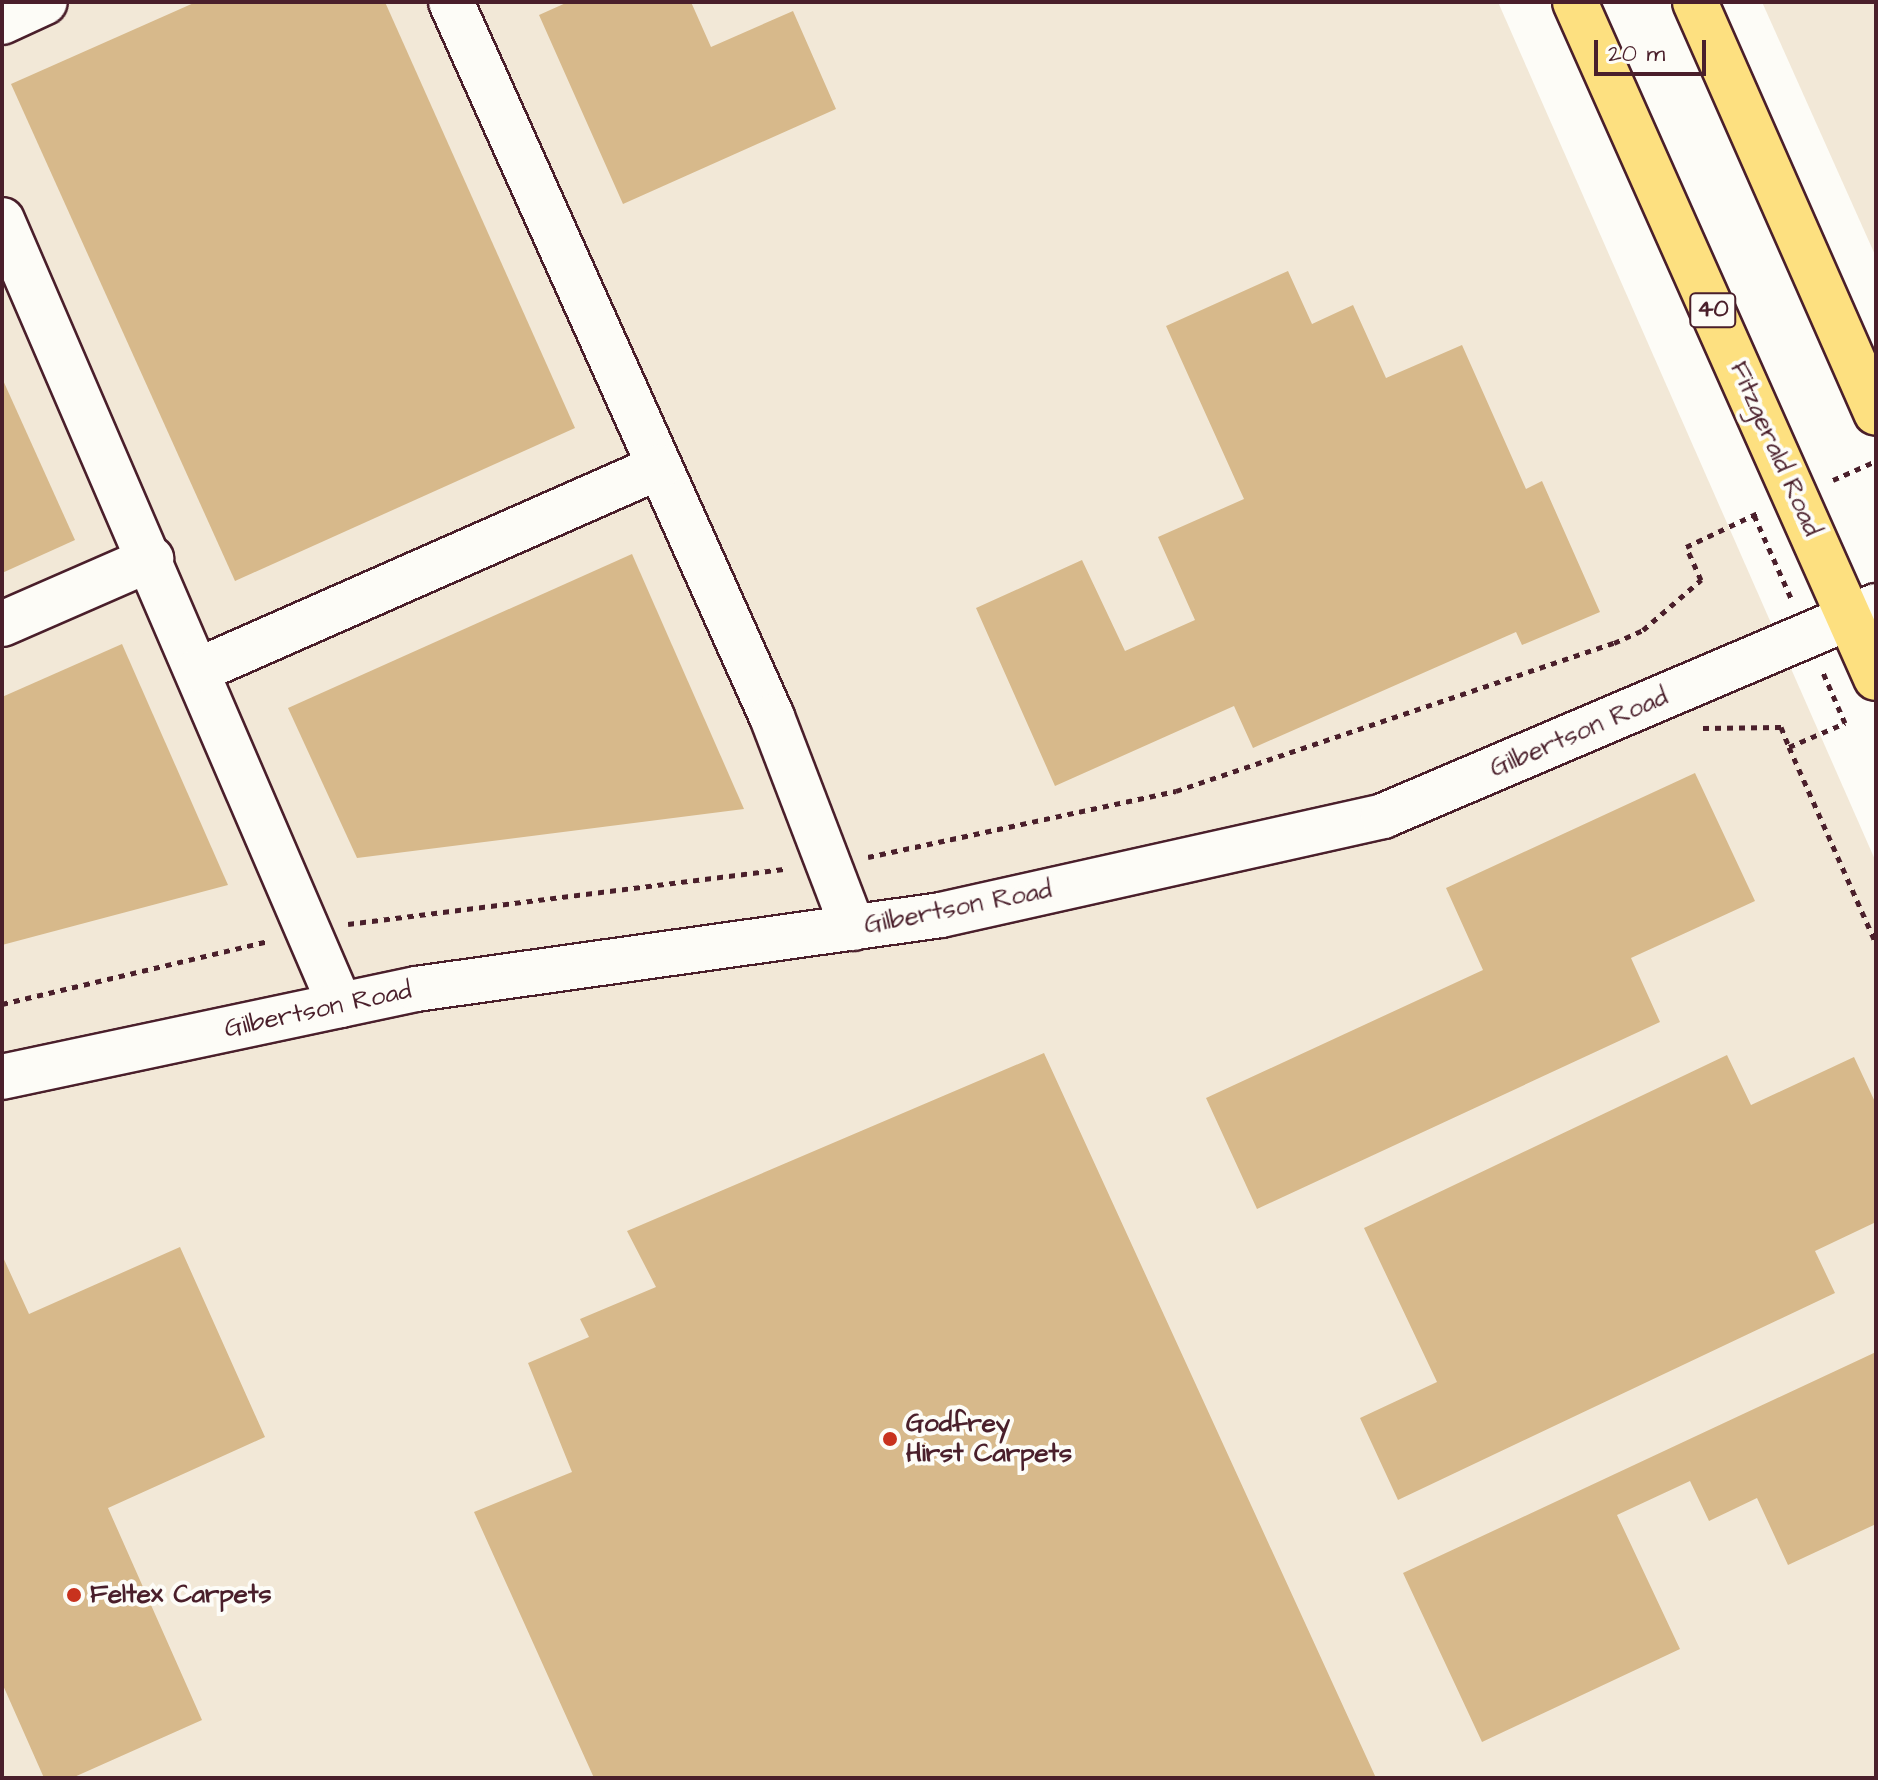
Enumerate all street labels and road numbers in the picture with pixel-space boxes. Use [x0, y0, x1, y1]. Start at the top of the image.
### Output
road number: 40 [1689, 290, 1737, 330]
street label: Fitzgerald Road [1723, 357, 1827, 541]
street label: Gilbertson Road [1485, 681, 1673, 785]
street label: Gilbertson Road [862, 875, 1054, 941]
street label: Gilbertson Road [222, 975, 414, 1045]

